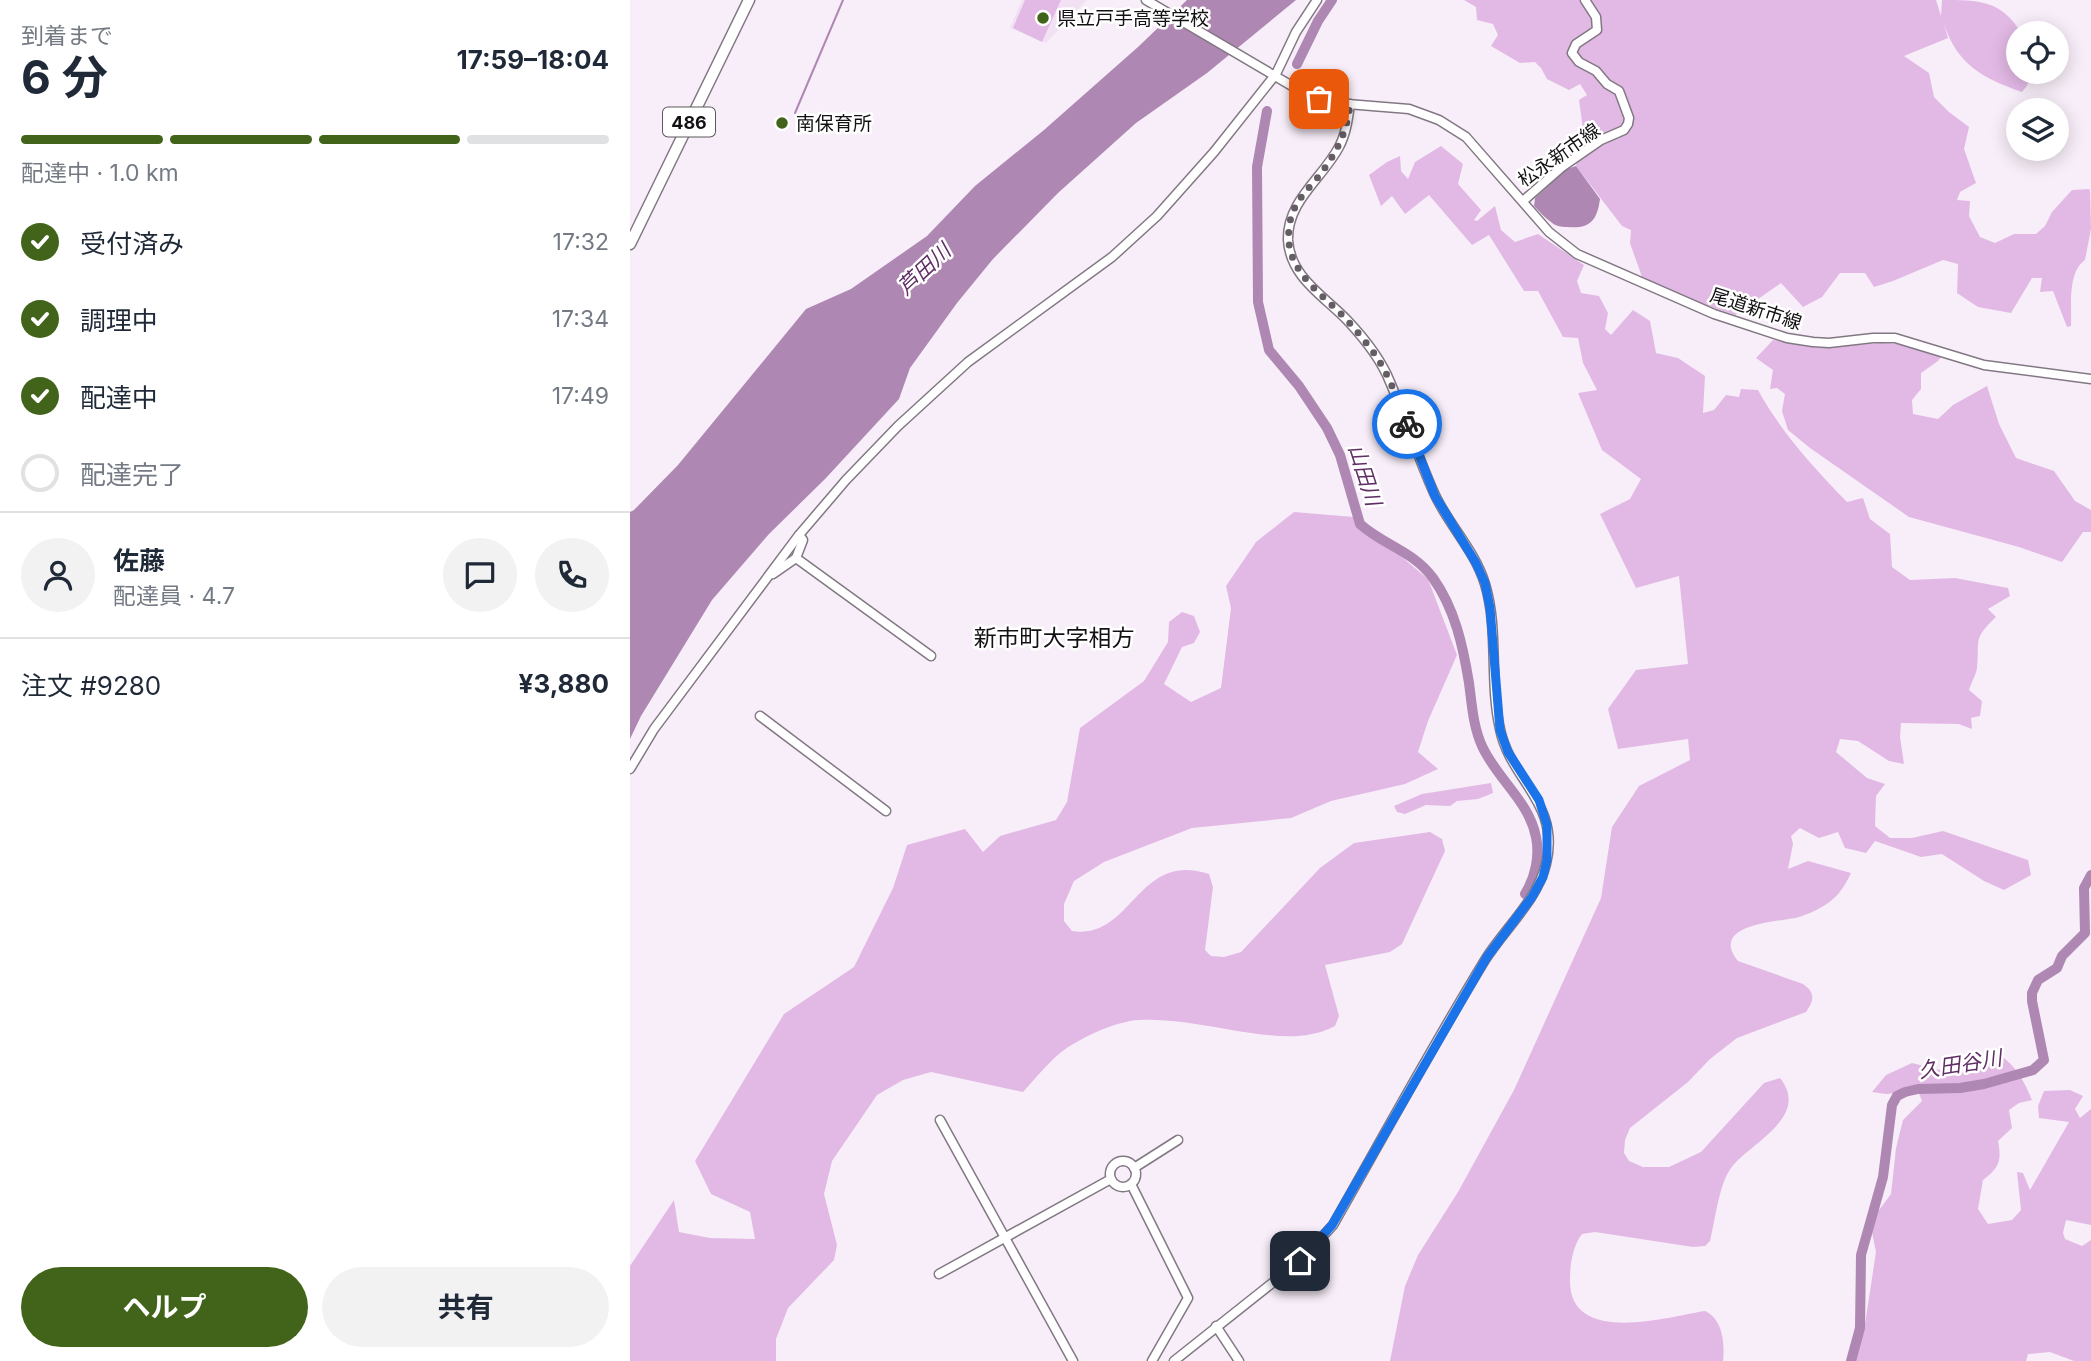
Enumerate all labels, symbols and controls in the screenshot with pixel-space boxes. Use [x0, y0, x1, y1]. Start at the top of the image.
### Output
place label: 県立戸手高等学校 [1057, 7, 1209, 30]
marker: 県立戸手高等学校 [1035, 10, 1051, 26]
map controls [2006, 21, 2069, 161]
button: locate [2006, 21, 2069, 84]
text: 到着まで [21, 22, 113, 50]
text: 17:59–18:04 [456, 44, 609, 75]
text: 6 分 [21, 49, 108, 105]
pin [1289, 69, 1349, 129]
icon: bag [1300, 80, 1338, 118]
button: layers [2006, 98, 2069, 161]
road number: 486 [663, 107, 715, 136]
place label: 南保育所 [796, 112, 872, 135]
marker: 南保育所 [774, 115, 790, 131]
street label: 松永新市線 [1513, 118, 1605, 192]
text: 配達中 · 1.0 km [21, 159, 179, 187]
icon: check [21, 223, 59, 261]
text: 受付済み [80, 228, 184, 259]
text: 17:32 [553, 228, 609, 256]
water label: 芦田川 [892, 237, 957, 300]
street label: 尾道新市線 [1707, 283, 1805, 335]
icon: check [21, 300, 59, 338]
text: 調理中 [80, 305, 158, 336]
text: 17:34 [552, 305, 609, 333]
icon: check [21, 377, 59, 415]
text: 配達中 [80, 382, 158, 413]
text: 17:49 [552, 382, 609, 410]
courier [1372, 389, 1442, 459]
icon: bike [1388, 405, 1426, 443]
water label: 山田川 [1343, 441, 1387, 511]
text: 配達完了 [80, 459, 184, 490]
button: person [21, 538, 95, 612]
button: chat [443, 538, 517, 612]
button: phone [535, 538, 609, 612]
text: 佐藤 [113, 545, 165, 576]
text: 配達員 · 4.7 [113, 582, 235, 610]
district label: 新市町大字相方 [974, 624, 1135, 652]
text: ¥3,880 [519, 668, 609, 699]
text: 注文 #9280 [21, 670, 161, 701]
water label: 久田谷川 [1917, 1045, 2005, 1083]
pin [1270, 1231, 1330, 1291]
icon: home [1281, 1242, 1319, 1280]
button: ヘルプ [21, 1267, 308, 1347]
button: 共有 [322, 1267, 609, 1347]

